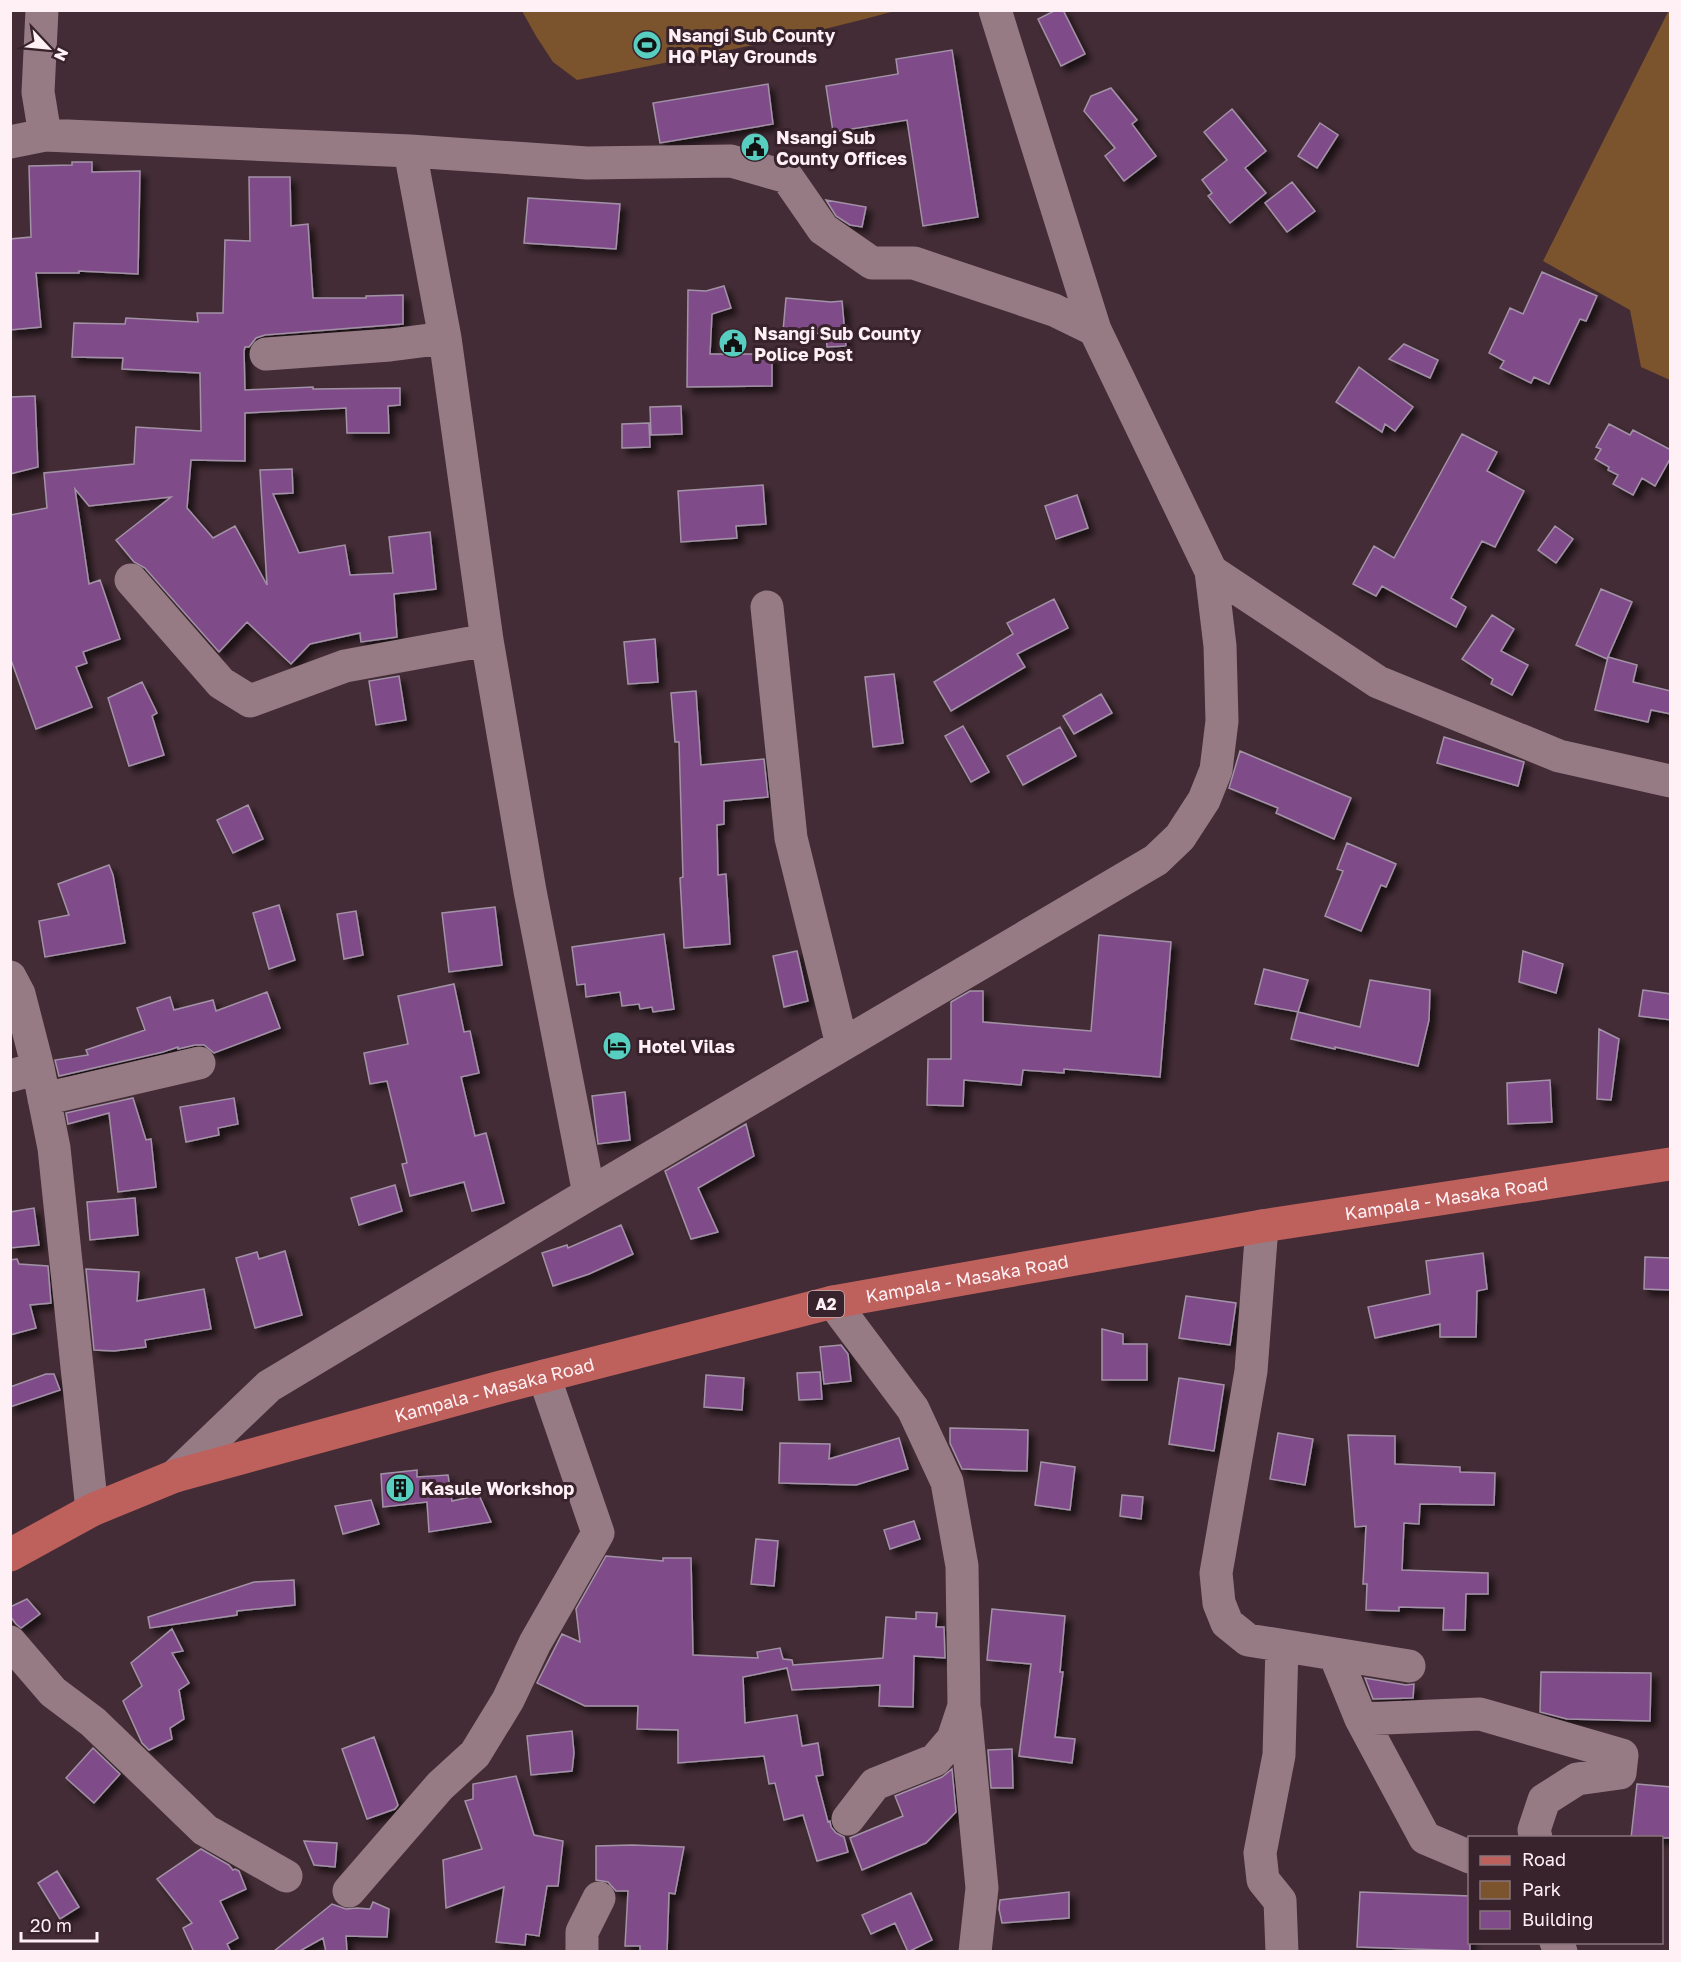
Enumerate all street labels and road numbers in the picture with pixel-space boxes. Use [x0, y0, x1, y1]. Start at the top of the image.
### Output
street label: Kampala - Masaka Road [1343, 1172, 1550, 1224]
street label: Kampala - Masaka Road [864, 1249, 1070, 1307]
road number: A2 [808, 1291, 844, 1317]
street label: Kampala - Masaka Road [392, 1353, 596, 1427]

